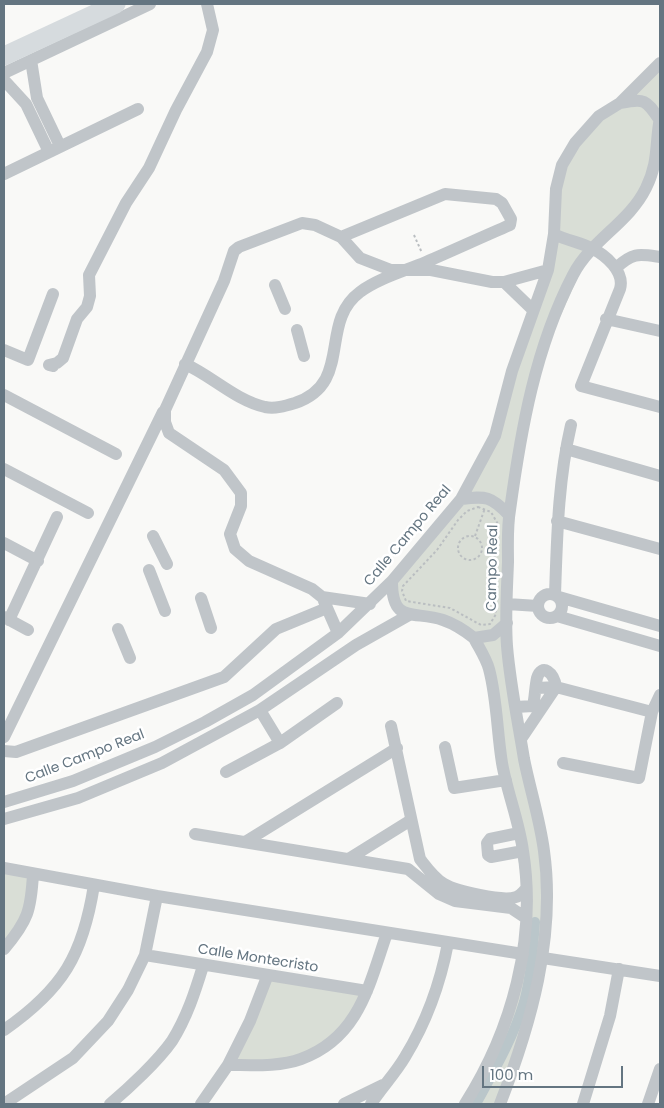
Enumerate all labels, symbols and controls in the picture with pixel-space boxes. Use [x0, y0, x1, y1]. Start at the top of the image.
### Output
street label: Calle Campo Real [361, 482, 455, 590]
street label: Campo Real [484, 524, 502, 612]
street label: Calle Campo Real [23, 726, 147, 788]
street label: Calle Montecristo [197, 941, 319, 977]
scale bar [484, 1056, 625, 1088]
text: 100 m [490, 1064, 533, 1085]

